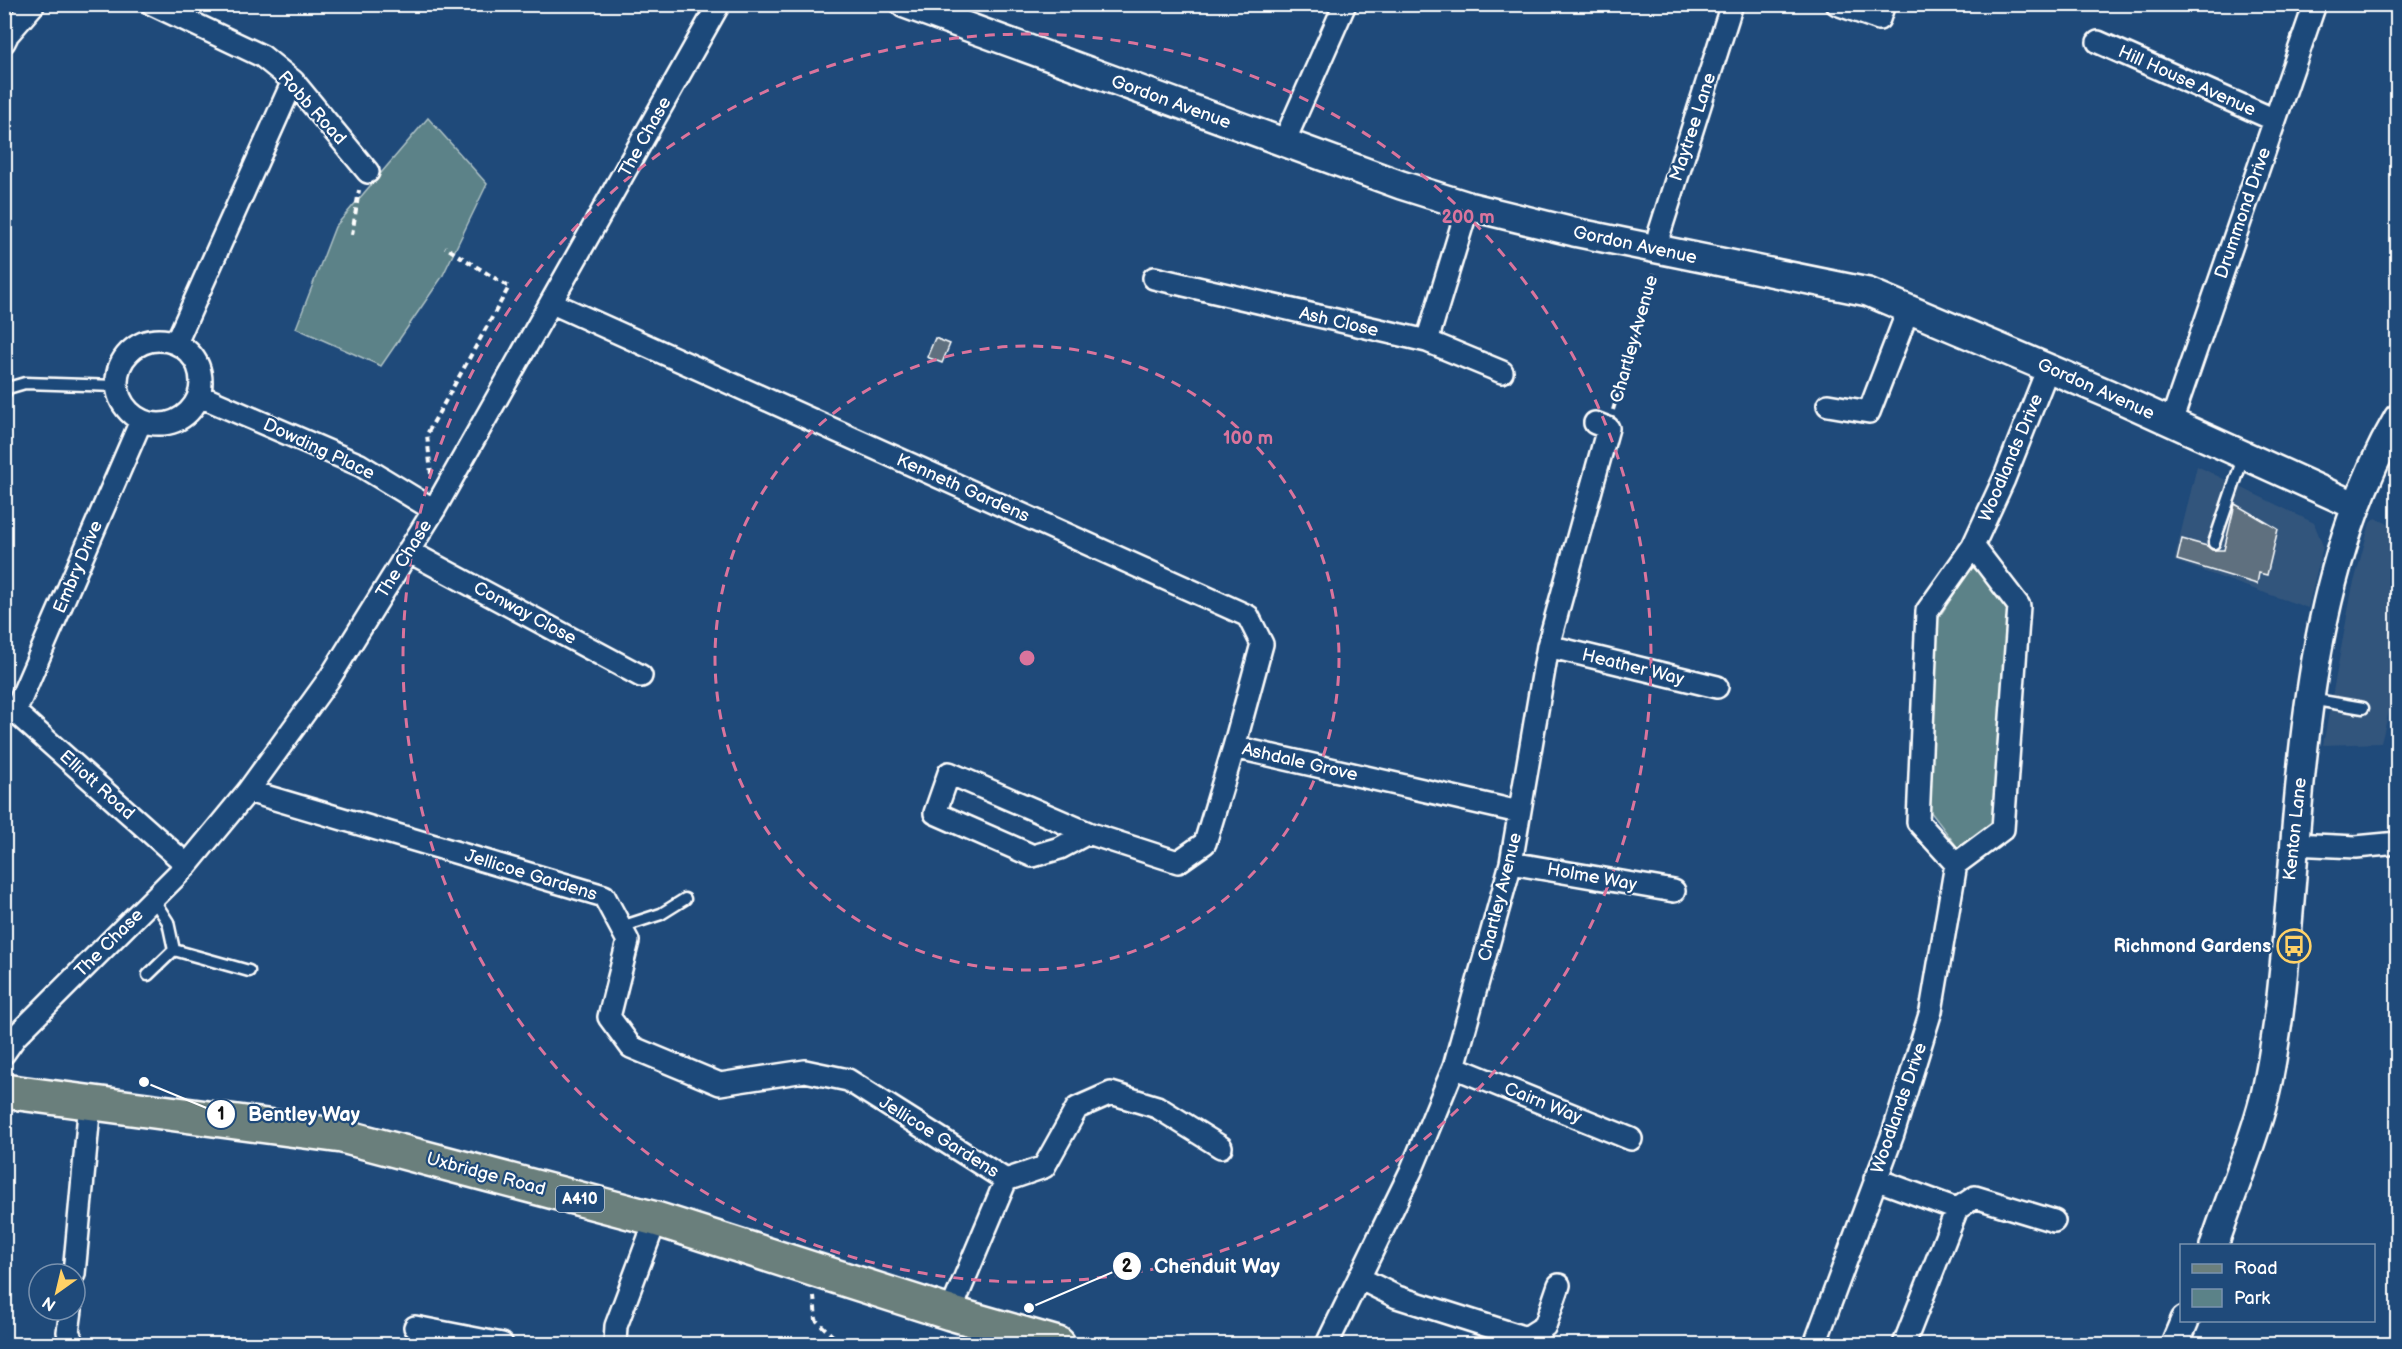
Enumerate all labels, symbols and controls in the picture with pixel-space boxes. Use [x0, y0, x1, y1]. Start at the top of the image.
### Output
street label: Hill House Avenue [2115, 41, 2259, 121]
street label: Robb Road [274, 67, 350, 149]
street label: Maytree Lane [1666, 70, 1720, 184]
street label: Gordon Avenue [1108, 71, 1234, 133]
street label: The Chase [614, 93, 676, 181]
street label: Drummond Drive [2211, 144, 2275, 281]
text: 200 m [1441, 207, 1495, 228]
street label: Gordon Avenue [1571, 222, 1699, 268]
street label: Chartley Avenue [1606, 272, 1662, 405]
street label: Ash Close [1297, 303, 1381, 341]
street label: Gordon Avenue [2034, 354, 2158, 424]
street label: Woodlands Drive [1975, 391, 2048, 525]
street label: Dowding Place [260, 414, 378, 484]
text: 100 m [1223, 428, 1273, 449]
street label: Kenneth Gardens [893, 449, 1033, 527]
street label: The Chase [372, 516, 436, 602]
street label: Embry Drive [49, 517, 107, 616]
street label: Conway Close [470, 577, 580, 649]
street label: Heather Way [1580, 644, 1687, 690]
centre of rings [1017, 648, 1037, 668]
street label: Ashdale Grove [1240, 738, 1360, 786]
street label: Elliott Road [55, 746, 139, 824]
street label: Kenton Lane [2279, 776, 2311, 881]
street label: Chartley Avenue [1474, 830, 1526, 963]
street label: Jellicoe Gardens [462, 845, 600, 905]
street label: Holme Way [1545, 859, 1639, 895]
street label: The Chase [70, 904, 148, 982]
bus stop icon: Richmond Gardens [2276, 928, 2312, 964]
place label: Richmond Gardens [2113, 936, 2271, 957]
street label: Woodlands Drive [1867, 1040, 1931, 1176]
street label: Cairn Way [1501, 1078, 1586, 1128]
street label: Jellicoe Gardens [875, 1092, 1003, 1182]
callout: Bentley Way [206, 1095, 373, 1133]
text: Bentley Way [248, 1103, 361, 1127]
text: 1 [217, 1104, 225, 1125]
street label: Uxbridge Road [424, 1148, 548, 1200]
road number: A410 [556, 1186, 604, 1212]
legend [2180, 1244, 2375, 1322]
callout: Chenduit Way [1112, 1247, 1292, 1285]
text: Chenduit Way [1154, 1255, 1281, 1279]
text: 2 [1122, 1256, 1133, 1277]
text: Road [2234, 1258, 2278, 1279]
north arrow [27, 1262, 87, 1322]
text: Park [2234, 1288, 2270, 1309]
text: N [39, 1292, 60, 1314]

